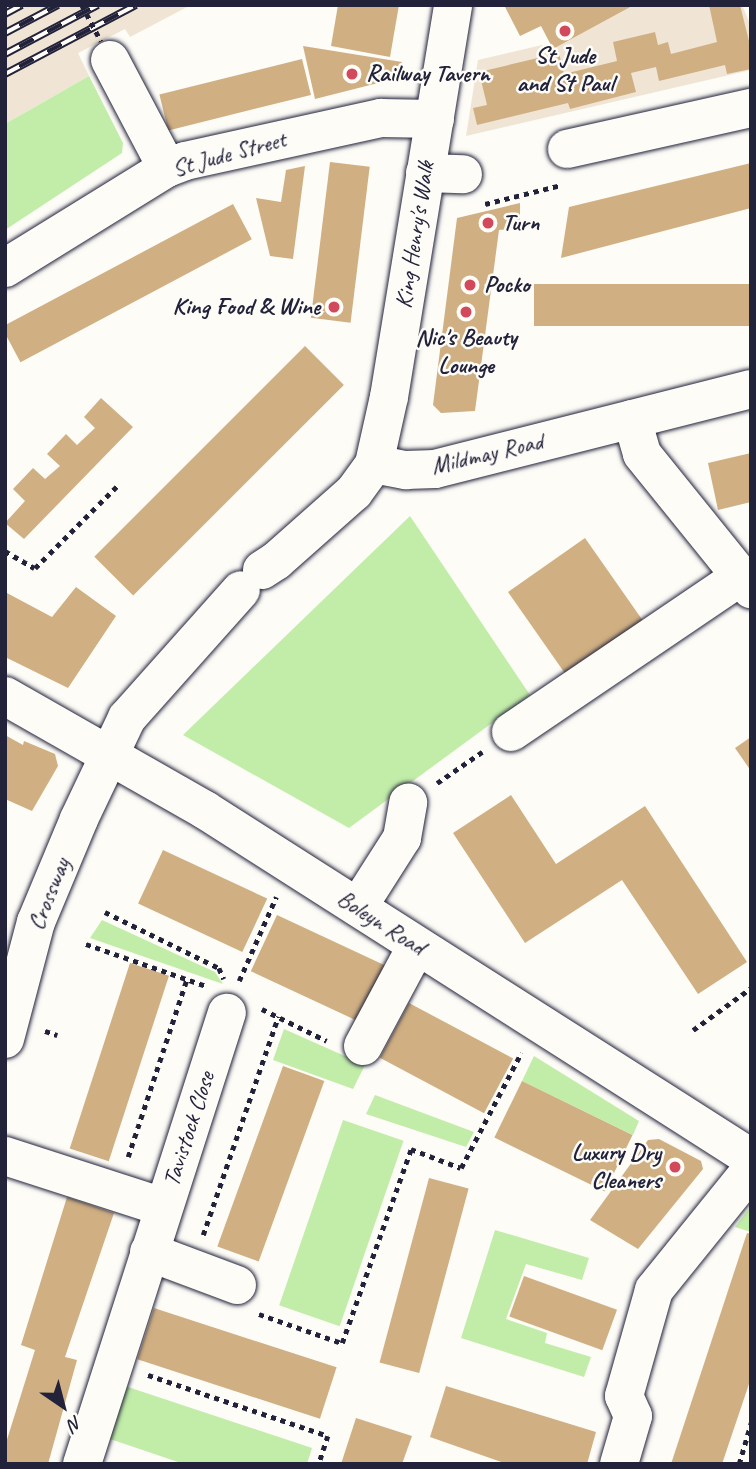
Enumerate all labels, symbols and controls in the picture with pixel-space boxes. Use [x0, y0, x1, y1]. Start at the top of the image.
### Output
marker: St Jude and St Paul [557, 23, 573, 39]
place label: St Jude and St Paul [516, 42, 614, 98]
place label: Railway Tavern [366, 60, 490, 88]
marker: Railway Tavern [344, 66, 360, 82]
street label: St Jude Street [169, 125, 289, 183]
street label: King Henry's Walk [389, 160, 441, 310]
place label: Turn [502, 209, 539, 237]
marker: Turn [480, 215, 496, 231]
place label: Pocko [484, 271, 530, 299]
marker: Pocko [462, 277, 478, 293]
place label: King Food & Wine [173, 293, 320, 321]
marker: King Food & Wine [326, 299, 342, 315]
marker: Nic's Beauty Lounge [458, 304, 474, 320]
place label: Nic's Beauty Lounge [415, 324, 517, 380]
street label: Mildmay Road [429, 427, 545, 481]
street label: Crossway [22, 854, 76, 934]
street label: Boleyn Road [332, 884, 430, 962]
street label: Tavistock Close [157, 1068, 221, 1190]
place label: Luxury Dry Cleaners [572, 1139, 661, 1195]
marker: Luxury Dry Cleaners [667, 1159, 683, 1175]
north arrow [28, 1371, 98, 1441]
text: N [63, 1410, 87, 1436]

